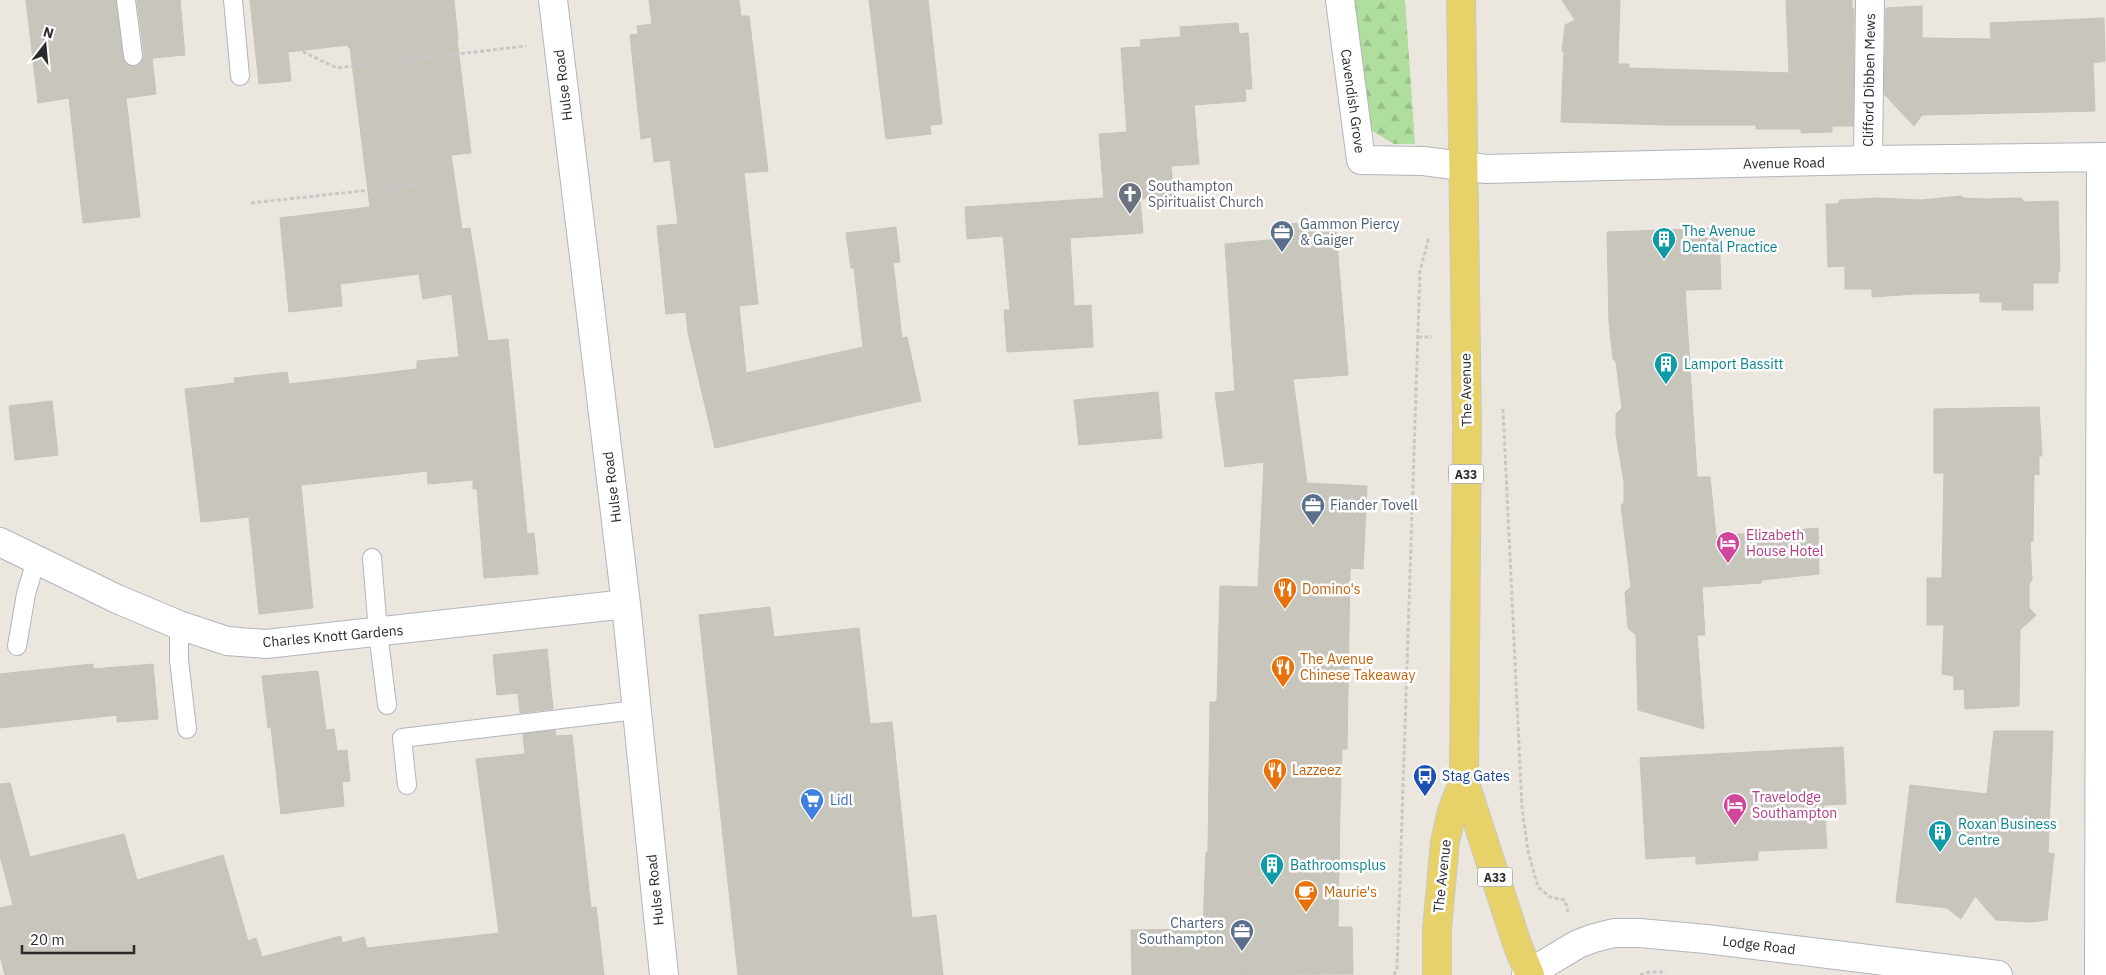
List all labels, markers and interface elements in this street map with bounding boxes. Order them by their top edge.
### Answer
street label: Clifford Dibben Mews [1859,13,1879,147]
north arrow [20,20,70,70]
text: N [41,22,56,43]
street label: Hulse Road [550,48,576,122]
street label: Cavendish Grove [1337,48,1369,155]
street label: Avenue Road [1743,153,1825,173]
place label: Southampton Spiritualist Church [1148,177,1264,211]
church icon: Southampton Spiritualist Church [1117,181,1143,215]
place label: Gammon Piercy & Gaiger [1300,215,1400,249]
office icon: Gammon Piercy & Gaiger [1269,219,1295,253]
place label: The Avenue Dental Practice [1682,222,1778,256]
building icon: The Avenue Dental Practice [1651,226,1677,260]
building icon: Lamport Bassitt [1653,351,1679,385]
street label: The Avenue [1456,353,1476,427]
place label: Lamport Bassitt [1684,355,1784,373]
street label: Hulse Road [599,450,625,524]
road number: A33 [1448,464,1484,484]
office icon: Fiander Tovell [1300,492,1326,526]
place label: Fiander Tovell [1330,496,1418,514]
place label: Elizabeth House Hotel [1746,526,1824,560]
hotel icon: Elizabeth House Hotel [1715,530,1741,564]
restaurant icon: Domino's [1272,576,1298,610]
place label: Domino's [1302,580,1361,598]
street label: Charles Knott Gardens [262,621,404,651]
place label: The Avenue Chinese Takeaway [1300,650,1415,684]
restaurant icon: The Avenue Chinese Takeaway [1270,654,1296,688]
restaurant icon: Lazzeez [1262,757,1288,791]
place label: Lazzeez [1292,761,1342,779]
bus stop icon: Stag Gates [1412,763,1438,797]
place label: Stag Gates [1442,767,1510,785]
supermarket icon: Lidl [799,787,825,821]
place label: Travelodge Southampton [1752,788,1837,822]
place label: Lidl [830,791,853,809]
hotel icon: Travelodge Southampton [1722,792,1748,826]
place label: Roxan Business Centre [1958,815,2057,849]
building icon: Roxan Business Centre [1927,819,1953,853]
street label: The Avenue [1429,838,1455,914]
building icon: Bathroomsplus [1259,852,1285,886]
street label: Hulse Road [642,853,668,927]
place label: Bathroomsplus [1290,856,1386,874]
road number: A33 [1478,868,1512,886]
cafe icon: Maurie's [1293,879,1319,913]
place label: Maurie's [1324,883,1377,901]
place label: Charters Southampton [1139,914,1224,948]
office icon: Charters Southampton [1229,918,1255,952]
scale bar [22,922,135,954]
text: 20 m [30,930,65,949]
street label: Lodge Road [1722,932,1796,958]

